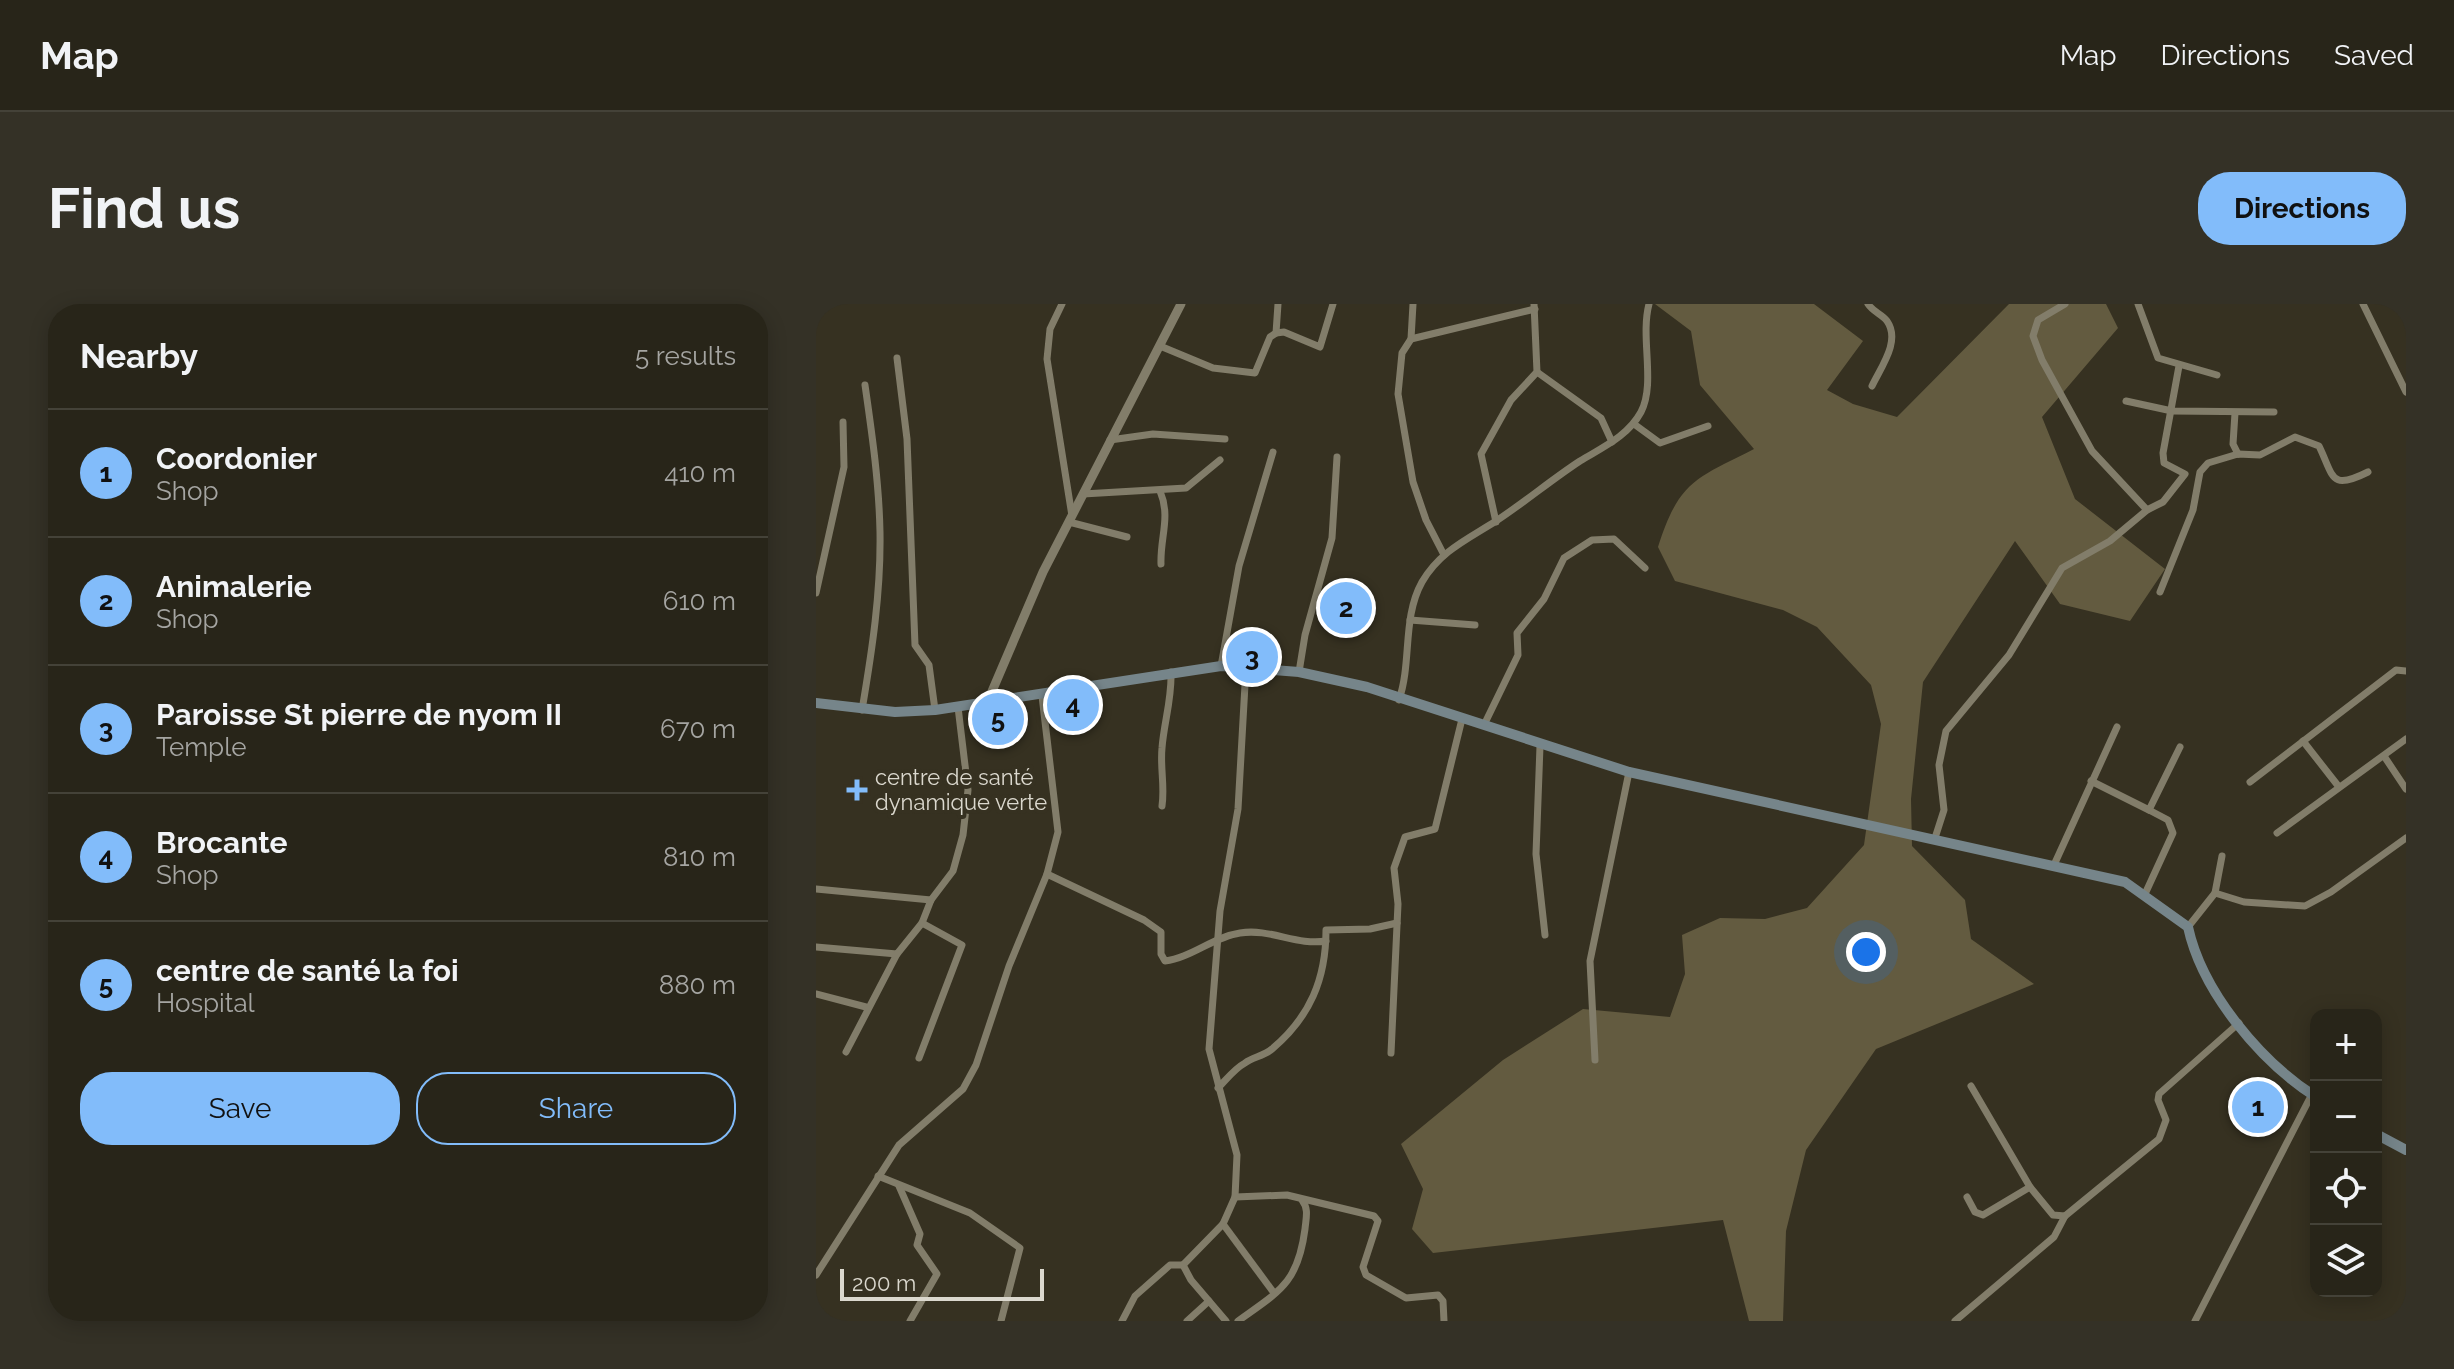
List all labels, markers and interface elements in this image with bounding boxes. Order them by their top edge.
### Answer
text: Map [40,33,119,78]
text: Map [2060,39,2117,72]
text: Directions [2161,39,2290,72]
text: Saved [2334,39,2414,72]
button: Directions [2198,172,2406,245]
text: Find us [48,175,240,241]
text: Nearby [80,336,198,376]
text: 5 results [635,341,736,371]
text: Coordonier [156,441,317,476]
text: 1 [100,458,112,488]
text: 410 m [664,458,736,488]
text: Shop [156,476,218,506]
text: Animalerie [156,569,312,604]
pin: 2 [1320,578,1372,638]
text: 2 [99,586,113,616]
text: 610 m [663,586,736,616]
text: Shop [156,604,218,634]
pin: 3 [1226,627,1278,687]
pin: 4 [1047,675,1099,735]
pin: 5 [972,689,1024,749]
text: Paroisse St pierre de nyom II [156,697,562,732]
text: 3 [99,714,113,744]
text: 670 m [660,714,736,744]
text: Temple [156,732,246,762]
place label: centre de santé dynamique verte [875,764,1047,815]
marker: centre de santé dynamique verte [846,779,868,801]
text: Brocante [156,825,287,860]
text: 4 [99,842,113,872]
text: 810 m [663,842,736,872]
text: Shop [156,860,218,890]
your location [1846,932,1886,972]
text: centre de santé la foi [156,953,459,988]
text: 5 [99,970,113,1000]
text: 880 m [659,970,736,1000]
text: Hospital [156,988,255,1018]
map controls [2310,1009,2382,1297]
button: + [2310,1009,2382,1081]
button: Save [80,1072,400,1145]
button: Share [416,1072,736,1145]
pin: 1 [2232,1077,2284,1137]
button: − [2310,1081,2382,1153]
button: locate [2310,1153,2382,1225]
button: layers [2310,1225,2382,1297]
scale bar [840,1265,1044,1301]
text: 200 m [852,1270,916,1296]

